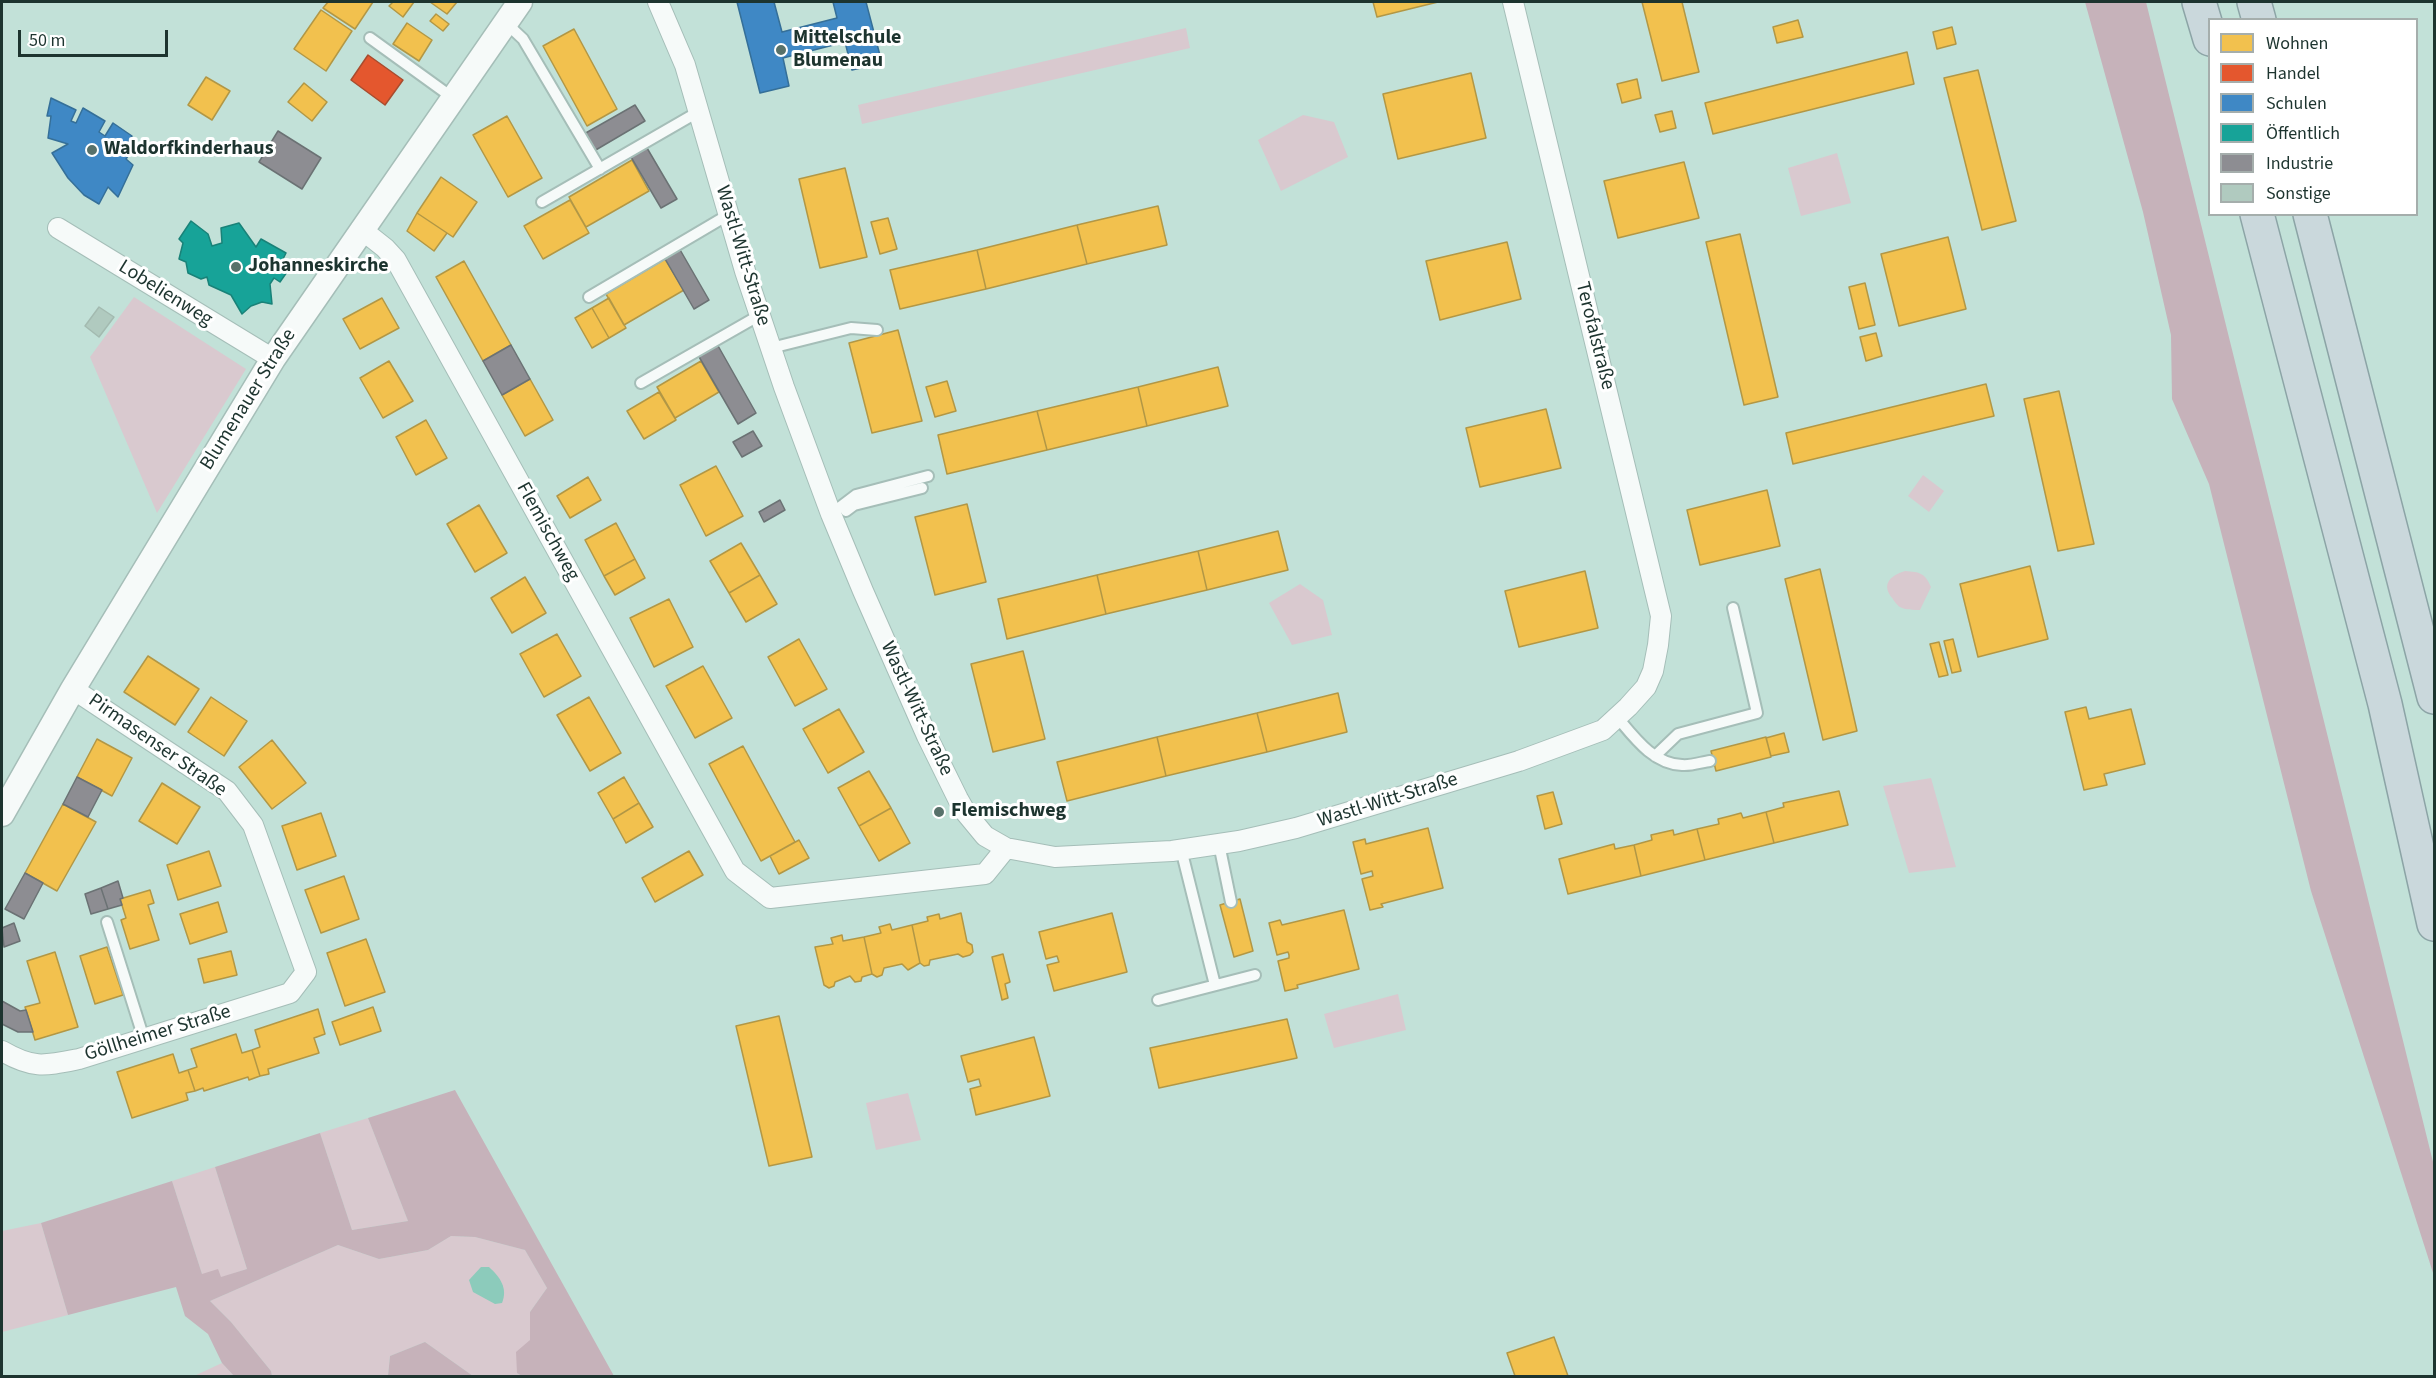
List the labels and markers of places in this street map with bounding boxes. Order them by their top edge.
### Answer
place label: Mittelschule Blumenau [793,27,901,74]
marker: Mittelschule Blumenau [774,43,788,57]
place label: Waldorfkinderhaus [104,138,274,162]
marker: Waldorfkinderhaus [85,143,99,157]
place label: Johanneskirche [248,255,389,279]
marker: Johanneskirche [229,260,243,274]
place label: Flemischweg [951,800,1066,824]
marker: Flemischweg [932,805,946,819]

